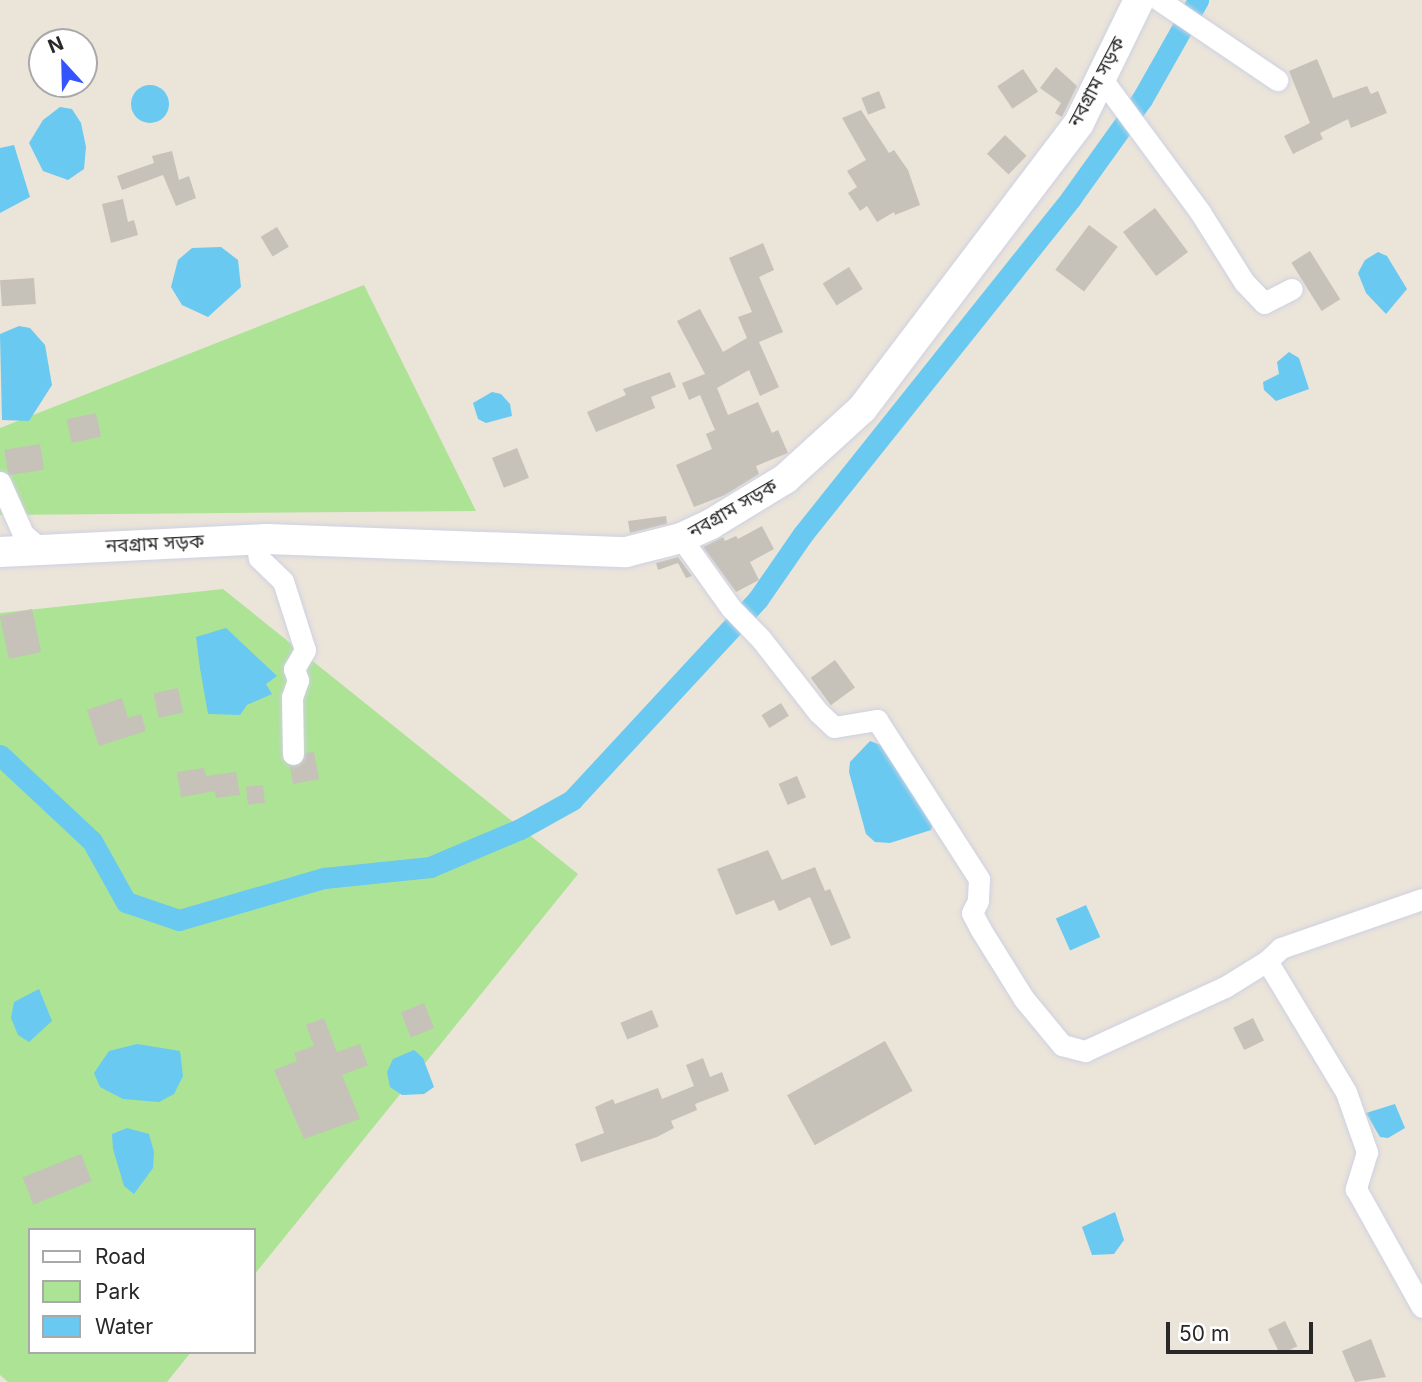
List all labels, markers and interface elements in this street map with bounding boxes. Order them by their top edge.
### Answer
north arrow [28,28,98,98]
text: N [45,32,67,58]
street label: নবগ্রাম সড়ক [1064,33,1130,131]
street label: নবগ্রাম সড়ক [685,474,781,544]
street label: নবগ্রাম সড়ক [105,530,205,558]
legend [28,1228,256,1354]
text: Road [95,1244,146,1269]
text: Park [95,1279,140,1304]
scale bar [1170,1308,1317,1352]
text: Water [95,1314,153,1339]
text: 50 m [1179,1321,1229,1346]

